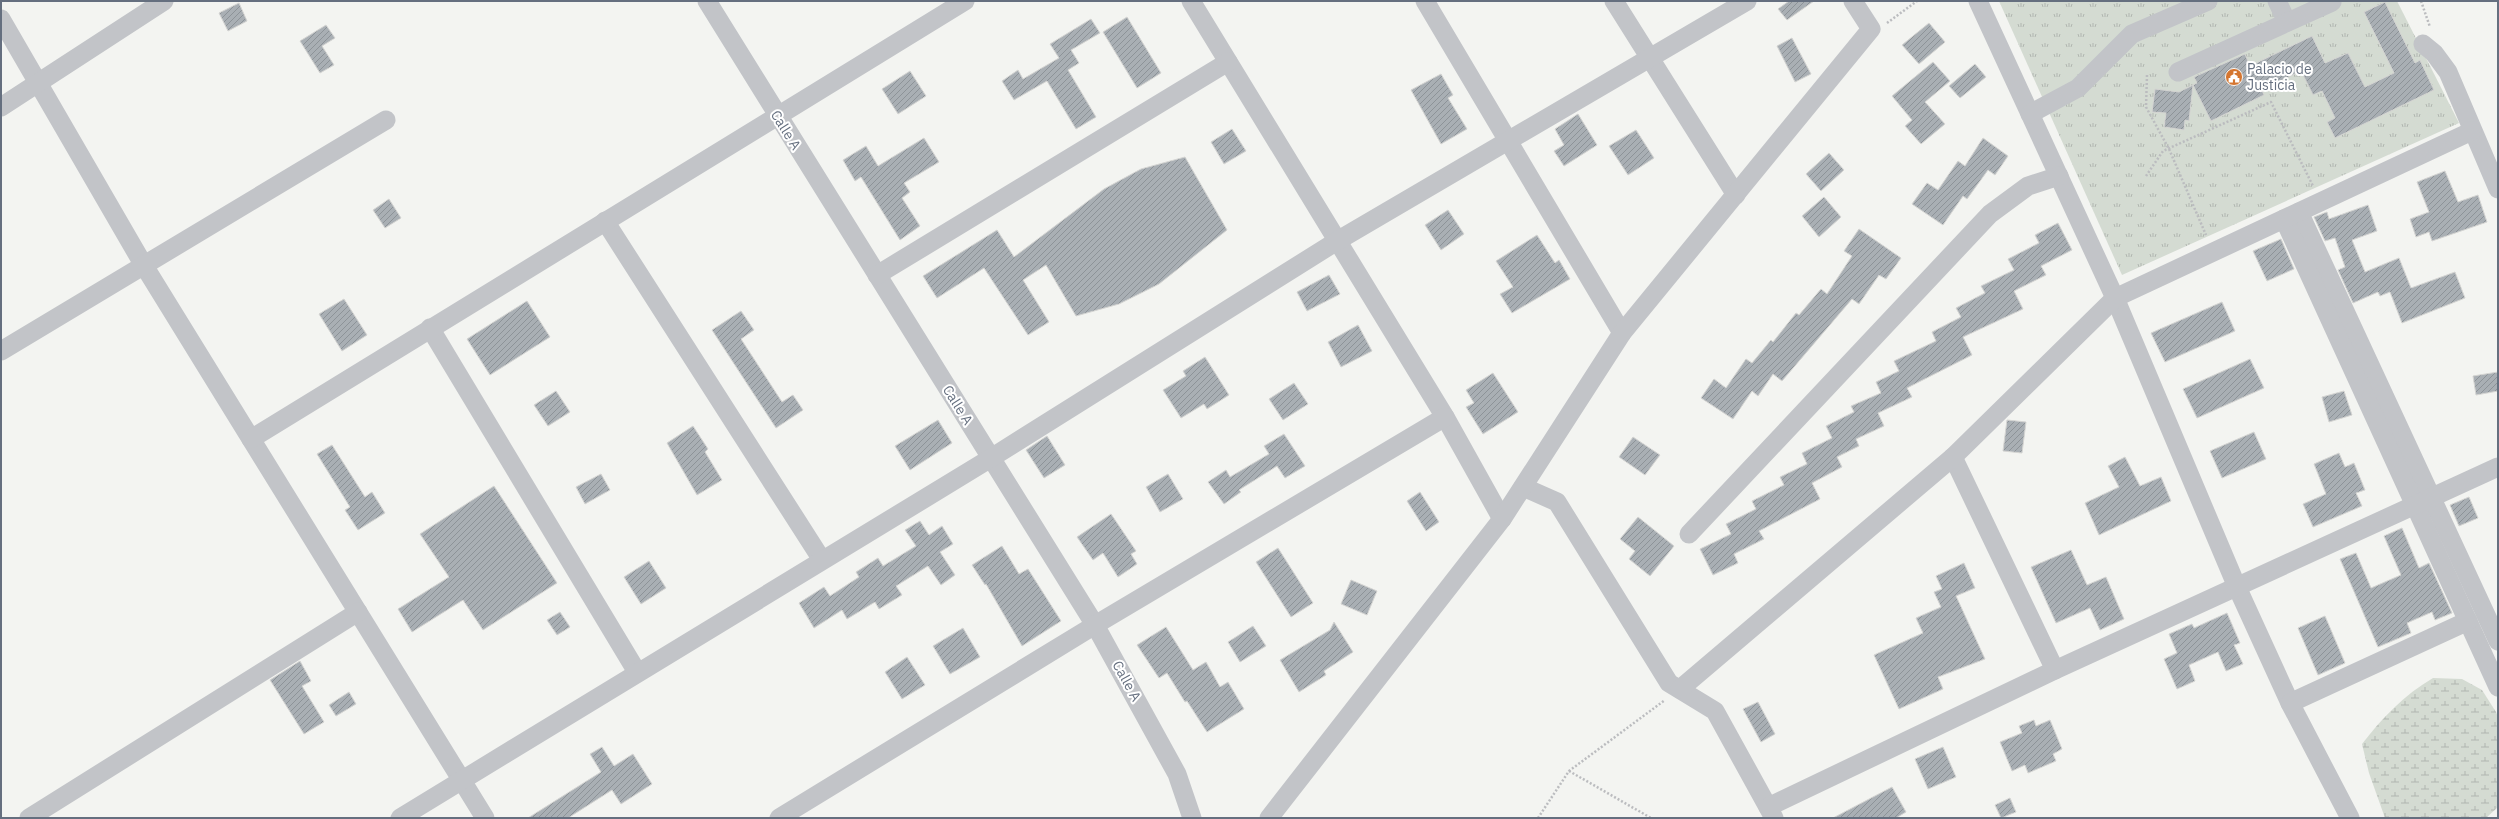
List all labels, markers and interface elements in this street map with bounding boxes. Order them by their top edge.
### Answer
place label: Palacio de Justicia [2247,60,2312,94]
public building icon: Palacio de Justicia [2224,67,2244,87]
street label: Calle A [767,107,805,153]
street label: Calle A [939,382,977,428]
street label: Calle A [1109,658,1145,704]

